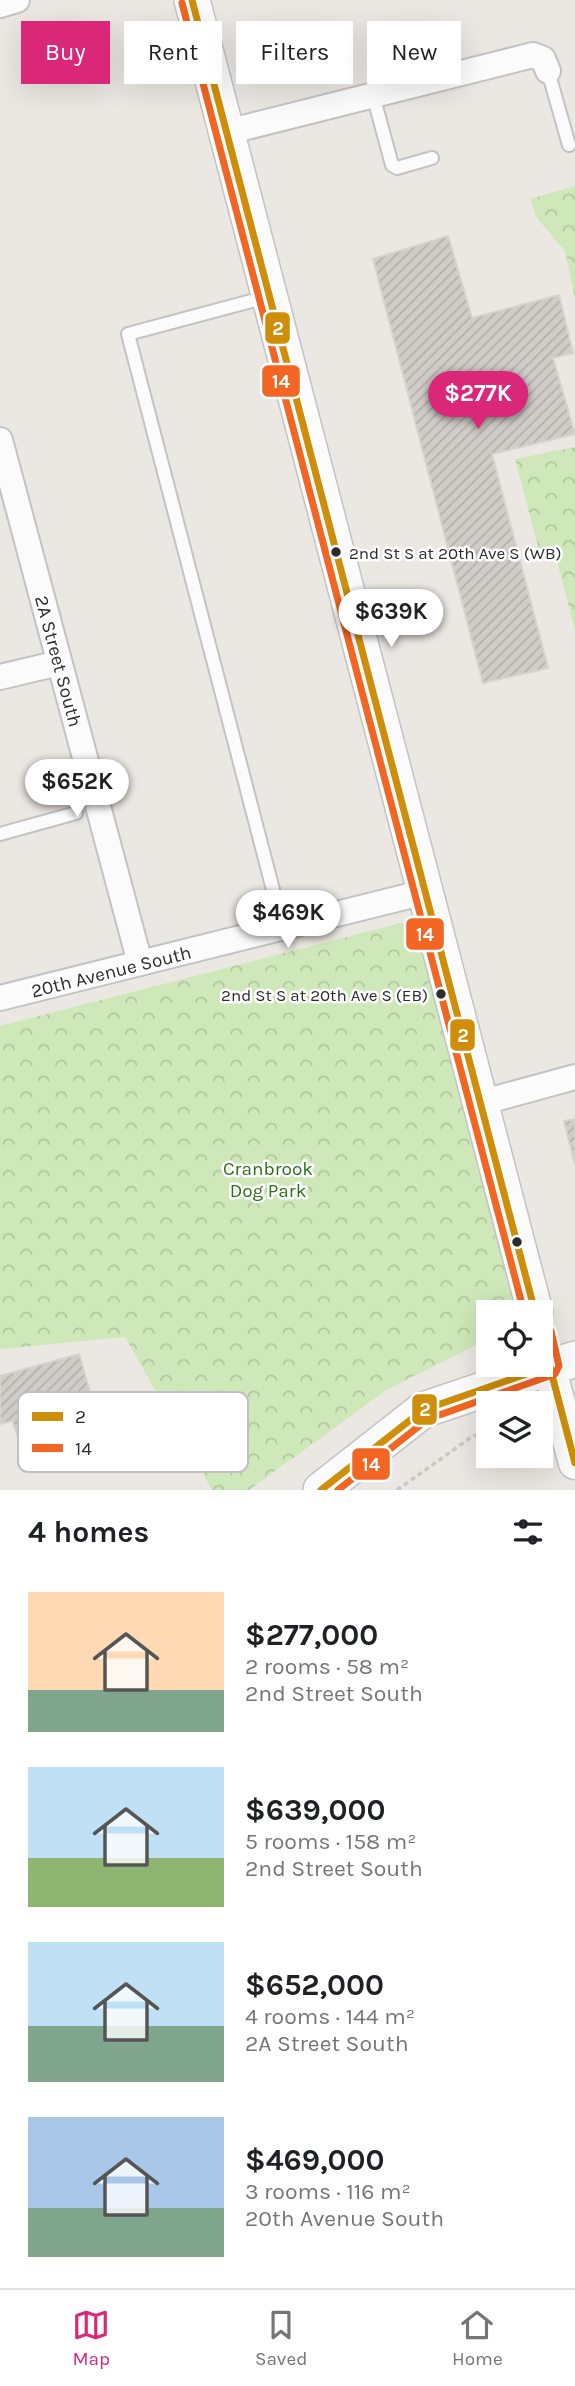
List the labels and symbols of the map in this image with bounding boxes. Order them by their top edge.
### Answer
line badge: 2 [264,311,291,345]
text: 2 [272,318,284,340]
line badge: 14 [261,364,301,398]
text: 14 [272,371,291,393]
pin: $277K [429,372,527,431]
place label: 2nd St S at 20th Ave S (WB) [349,543,562,563]
marker: 2nd St S at 20th Ave S (WB) [329,545,343,559]
pin: $639K [342,590,440,649]
street label: 2A Street South [30,593,86,729]
pin: $652K [28,760,126,819]
pin: $469K [239,890,337,950]
line badge: 14 [405,917,445,951]
text: 14 [416,924,435,946]
street label: 20th Avenue South [29,941,194,1003]
place label: 2nd St S at 20th Ave S (EB) [221,985,428,1005]
marker: 2nd St S at 20th Ave S (EB) [434,987,448,1001]
line badge: 2 [449,1018,476,1052]
text: 2 [457,1025,469,1047]
park label: Cranbrook Dog Park [223,1158,313,1202]
unlabelled marker [510,1235,524,1249]
legend [18,1392,248,1472]
line badge: 2 [411,1393,438,1426]
text: 2 [419,1399,431,1421]
text: 2 [75,1406,86,1428]
text: 14 [75,1438,92,1460]
line badge: 14 [351,1447,391,1481]
text: 14 [362,1454,381,1476]

